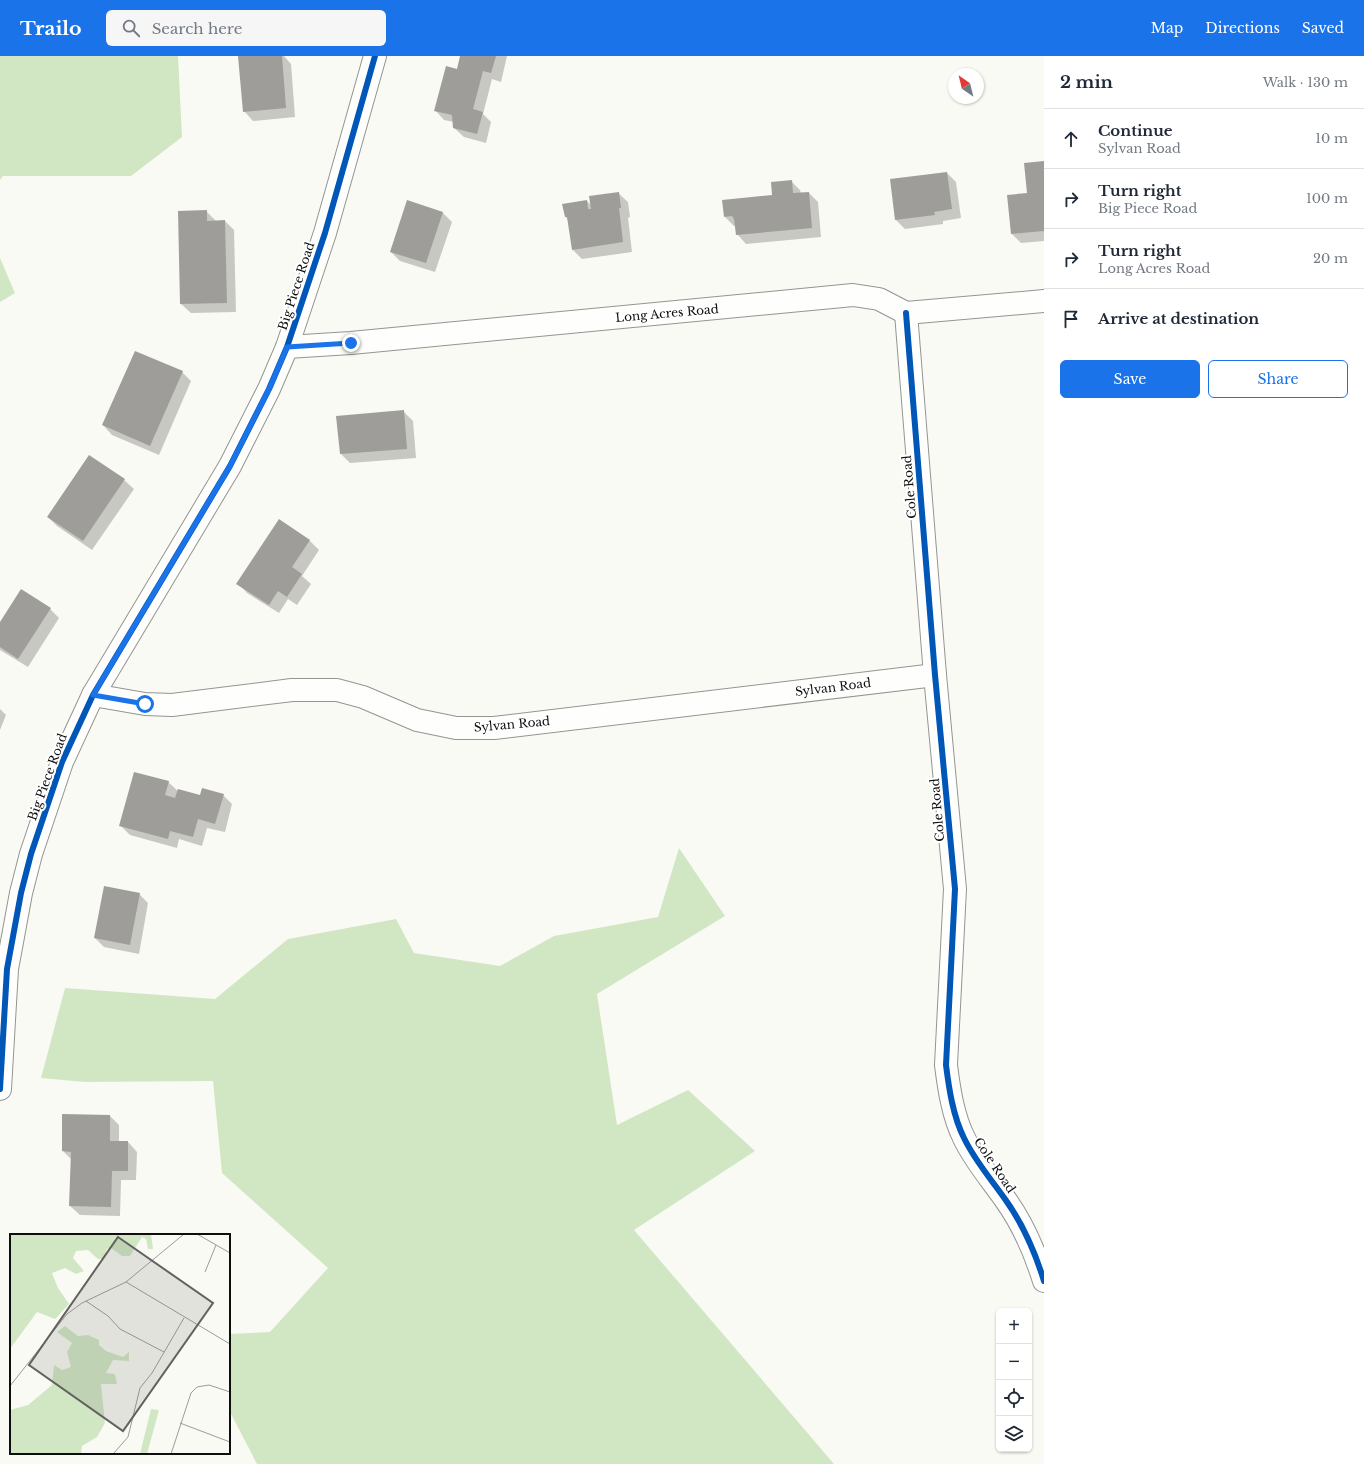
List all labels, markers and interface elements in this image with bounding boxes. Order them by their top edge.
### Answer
search box [106,10,386,46]
text: Trailo [20,17,82,40]
icon: search [120,17,142,39]
text: Search here [152,19,242,38]
text: Map [1151,19,1183,37]
text: Directions [1205,19,1280,37]
text: Saved [1302,19,1344,37]
north arrow [948,68,984,104]
text: 2 min [1060,72,1113,93]
text: Walk · 130 m [1263,74,1348,91]
text: Continue [1098,121,1173,140]
icon: ahead [1060,128,1082,150]
text: 10 m [1315,130,1348,147]
text: Sylvan Road [1098,140,1181,157]
text: Turn right [1098,181,1181,200]
icon: right [1060,188,1082,210]
text: 100 m [1306,190,1348,207]
text: Big Piece Road [1098,200,1197,217]
street label: Big Piece Road [275,240,317,332]
text: Turn right [1098,241,1181,260]
icon: right [1060,248,1082,270]
text: 20 m [1313,250,1348,267]
text: Long Acres Road [1098,260,1210,277]
street label: Long Acres Road [615,301,719,325]
icon: arrive [1060,308,1082,330]
text: Arrive at destination [1098,309,1259,328]
route end [342,334,360,352]
button: Save [1060,360,1200,398]
button: Share [1208,360,1348,398]
street label: Cole Road [899,455,919,519]
street label: Sylvan Road [794,675,872,699]
route start [136,695,154,713]
street label: Sylvan Road [473,713,551,735]
street label: Big Piece Road [24,731,70,823]
street label: Cole Road [927,778,947,842]
street label: Cole Road [971,1134,1019,1196]
inset map [10,1234,230,1454]
map controls [996,1308,1032,1452]
button: + [996,1308,1032,1344]
button: − [996,1344,1032,1380]
button: locate [996,1380,1032,1416]
button: layers [996,1416,1032,1452]

